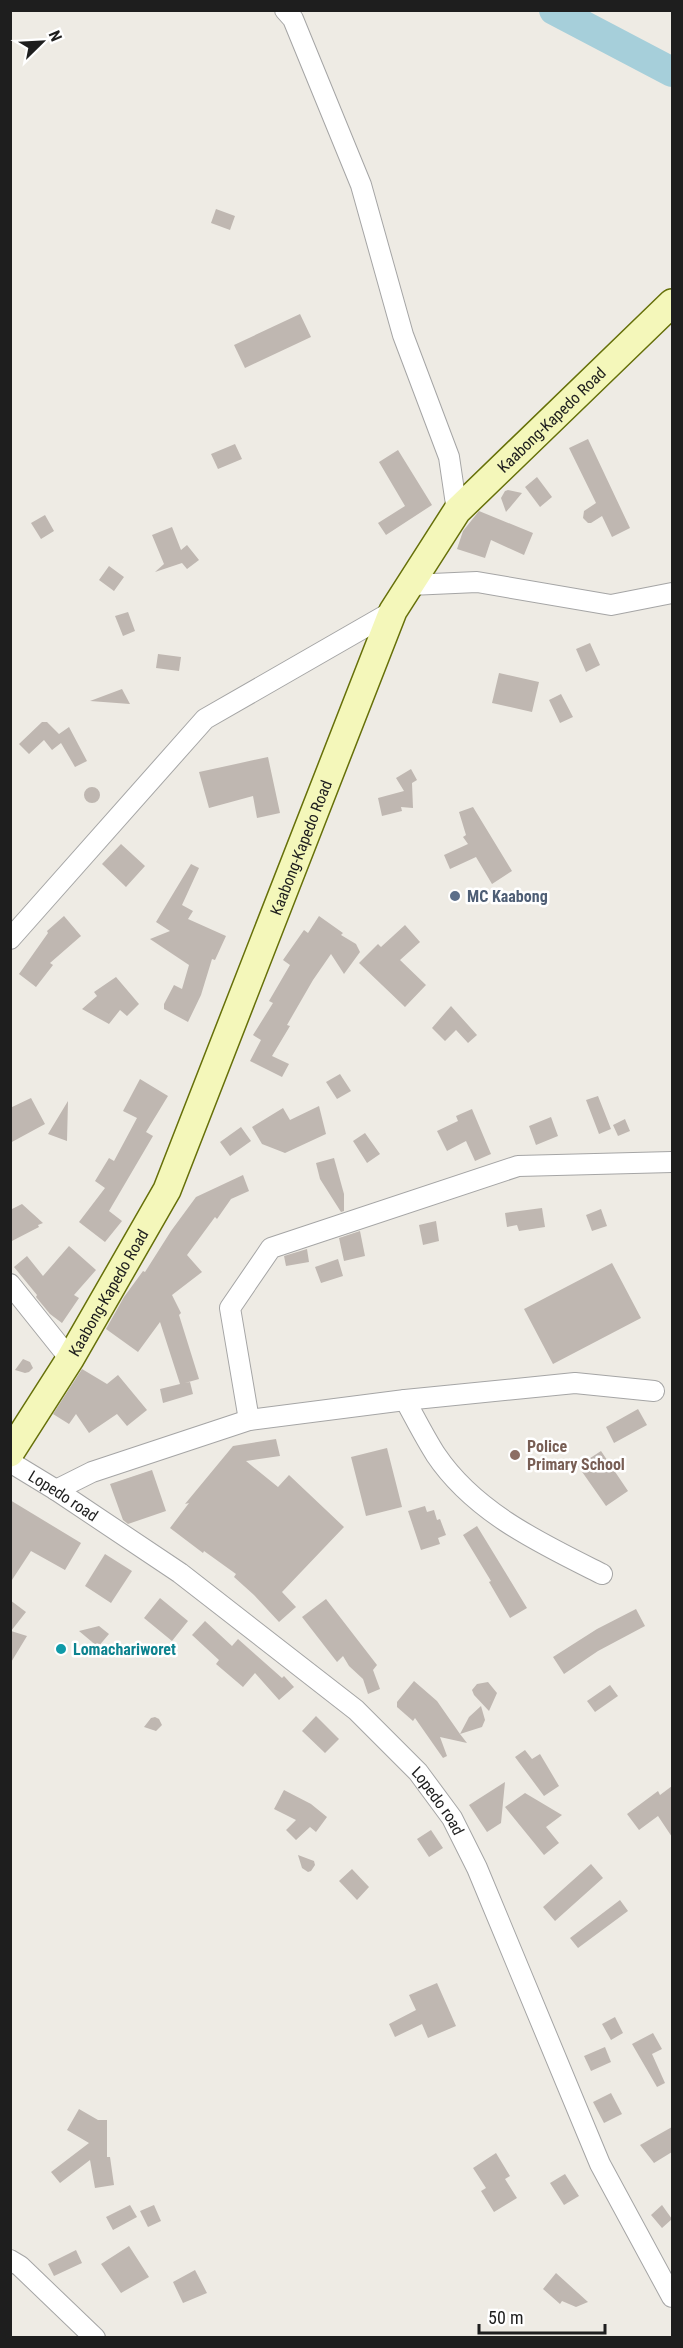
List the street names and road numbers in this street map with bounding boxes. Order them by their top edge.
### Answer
street label: Kaabong-Kapedo Road [493,363,609,476]
street label: Kaabong-Kapedo Road [266,777,336,918]
street label: Kaabong-Kapedo Road [64,1226,152,1359]
street label: Lopedo road [25,1466,102,1525]
street label: Lopedo road [408,1762,468,1838]

